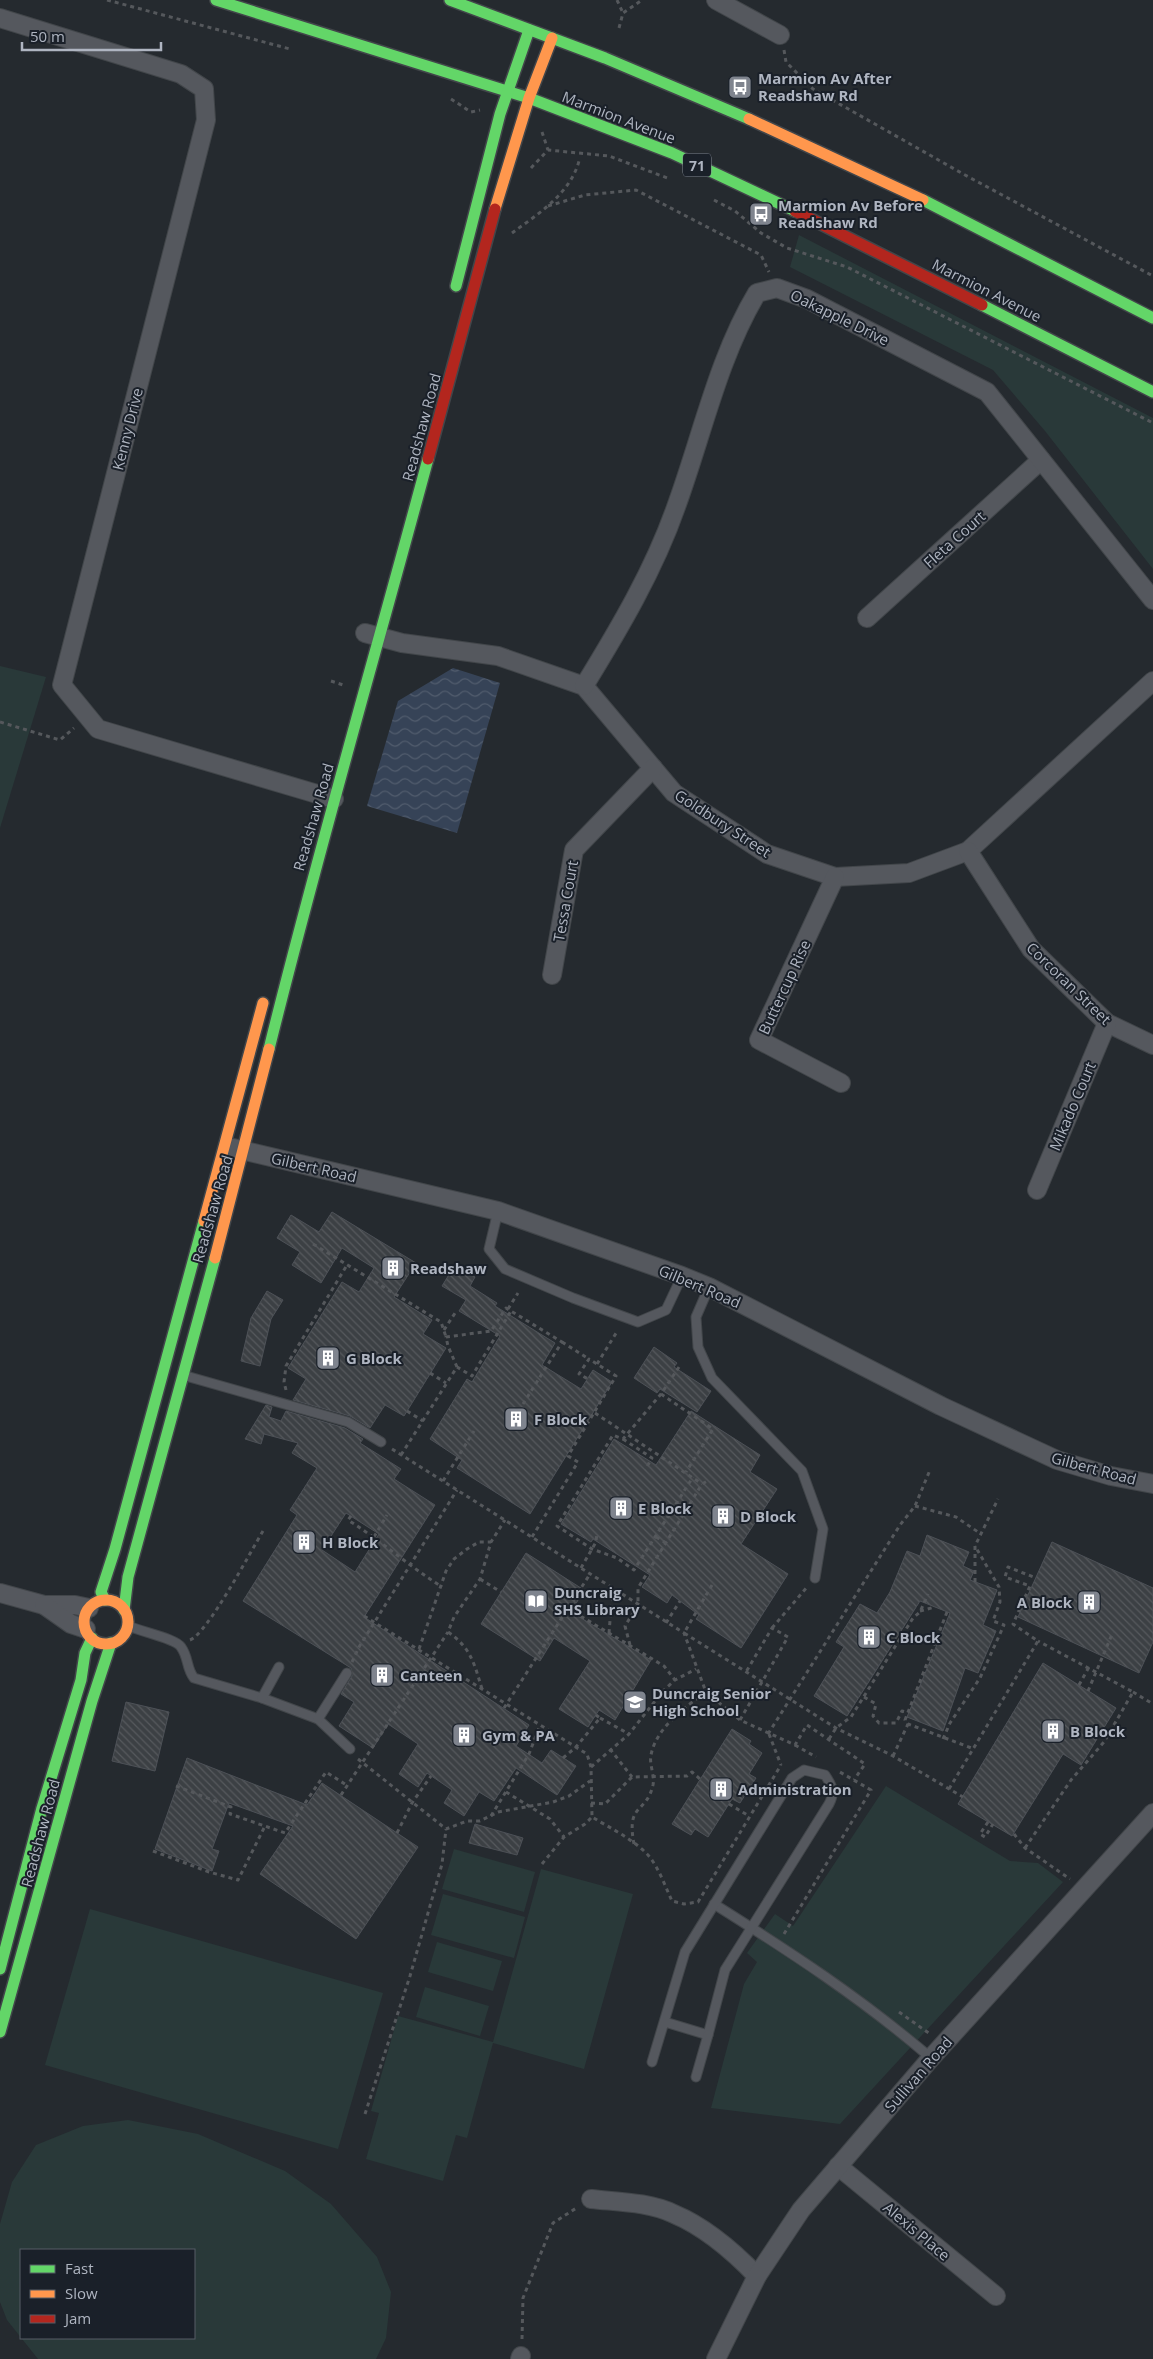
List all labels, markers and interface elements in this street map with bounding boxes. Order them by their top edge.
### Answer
scale bar [22,20,161,52]
text: 50 m [30,26,65,46]
place label: Marmion Av After Readshaw Rd [758,68,892,105]
bus stop icon: Marmion Av After Readshaw Rd [727,74,753,100]
street label: Marmion Avenue [559,86,679,148]
road number: 71 [683,154,711,176]
place label: Marmion Av Before Readshaw Rd [778,195,923,232]
bus stop icon: Marmion Av Before Readshaw Rd [748,201,774,227]
street label: Marmion Avenue [929,254,1045,326]
street label: Oakapple Drive [787,284,893,350]
street label: Readshaw Road [397,371,445,483]
street label: Kenny Drive [107,386,147,472]
street label: Fleta Court [919,506,989,572]
street label: Readshaw Road [288,761,338,873]
street label: Goldbury Street [671,784,775,862]
street label: Tessa Court [548,859,582,943]
street label: Buttercup Rise [753,936,815,1038]
street label: Corcoran Street [1022,938,1116,1028]
street label: Mikado Court [1044,1058,1100,1154]
street label: Gilbert Road [269,1147,359,1187]
street label: Readshaw Road [187,1153,237,1265]
building icon: Readshaw [380,1255,406,1281]
place label: Readshaw [410,1258,487,1278]
street label: Gilbert Road [656,1260,744,1312]
building icon: G Block [315,1345,341,1371]
place label: G Block [346,1348,402,1368]
building icon: F Block [503,1406,529,1432]
place label: F Block [534,1409,588,1429]
street label: Gilbert Road [1049,1447,1139,1489]
building icon: E Block [608,1495,634,1521]
place label: E Block [638,1498,692,1518]
building icon: D Block [710,1503,736,1529]
place label: D Block [740,1506,797,1526]
building icon: H Block [291,1529,317,1555]
place label: H Block [322,1532,379,1552]
place label: Duncraig SHS Library [554,1582,640,1619]
library icon: Duncraig SHS Library [523,1588,549,1614]
building icon: A Block [1076,1589,1102,1615]
place label: A Block [1017,1592,1073,1612]
building icon: C Block [856,1624,882,1650]
place label: C Block [886,1627,941,1647]
building icon: Canteen [369,1662,395,1688]
place label: Canteen [400,1665,463,1685]
place label: Duncraig Senior High School [652,1683,771,1720]
school or university icon: Duncraig Senior High School [622,1689,648,1715]
building icon: B Block [1040,1718,1066,1744]
place label: B Block [1070,1721,1126,1741]
building icon: Gym & PA [451,1722,477,1748]
place label: Gym & PA [482,1725,556,1745]
building icon: Administration [708,1776,734,1802]
street label: Readshaw Road [16,1777,64,1889]
place label: Administration [738,1779,852,1799]
street label: Sullivan Road [880,2032,956,2116]
street label: Alexis Place [879,2197,955,2265]
legend [20,2249,195,2339]
text: Fast [65,2258,94,2278]
text: Slow [65,2283,98,2303]
text: Jam [63,2308,91,2328]

